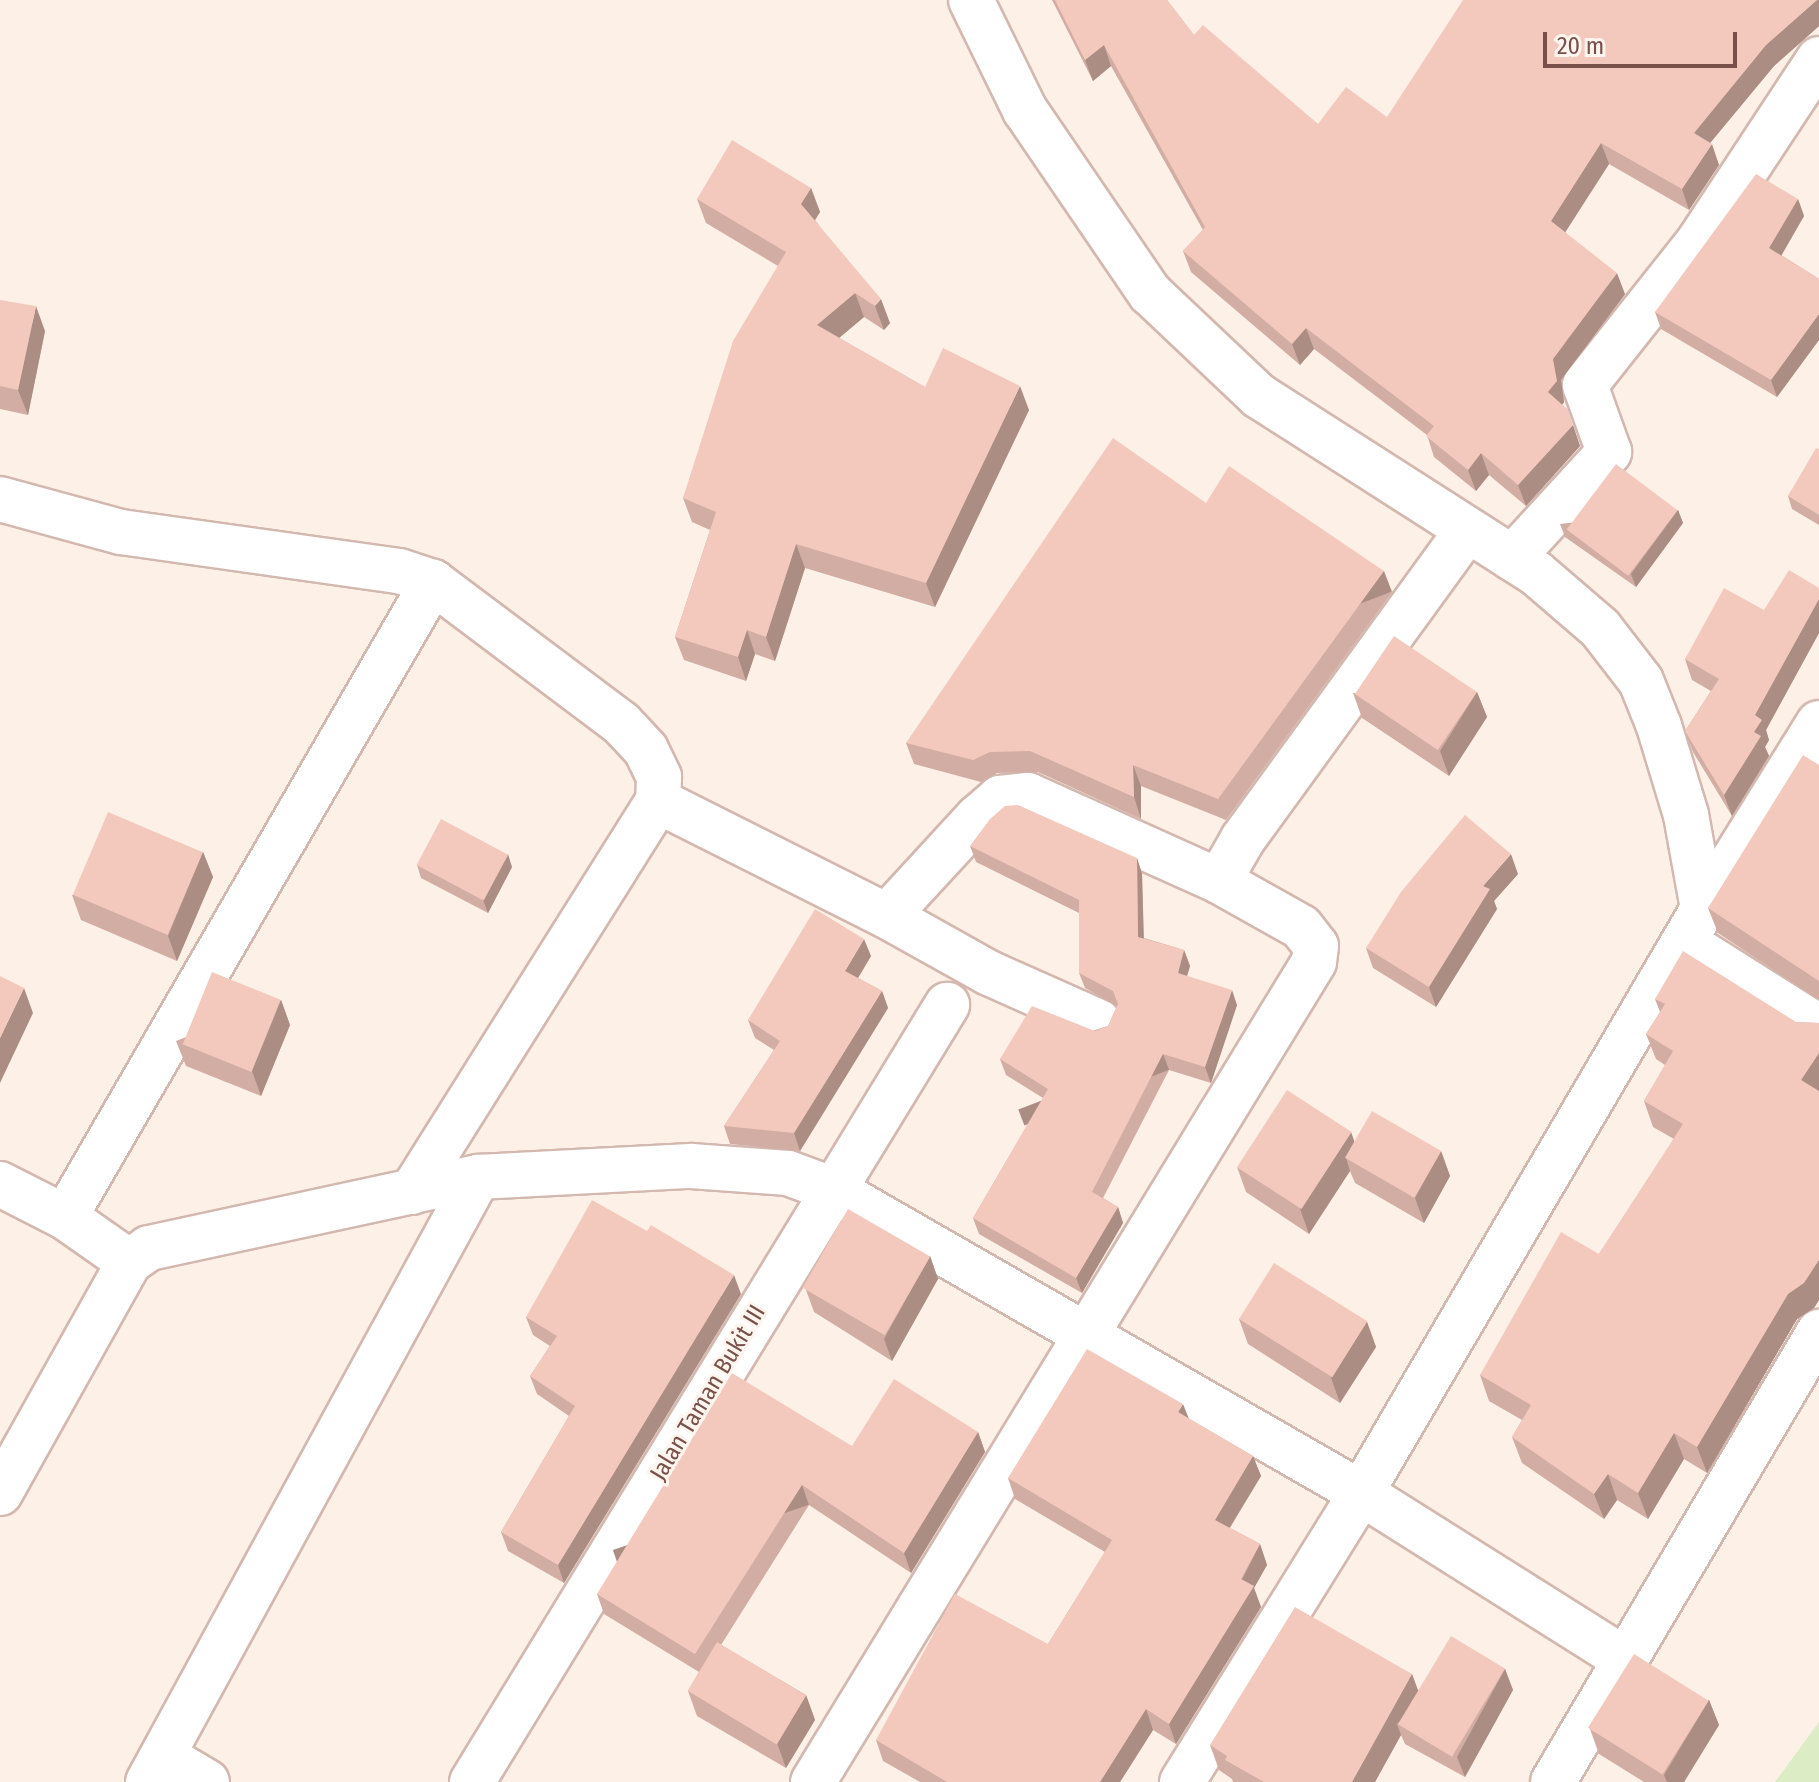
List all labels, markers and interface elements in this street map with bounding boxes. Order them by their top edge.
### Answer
scale bar [1547,16,1741,66]
text: 20 m [1557,32,1604,60]
street label: Jalan Taman Bukit III [644,1300,772,1486]

